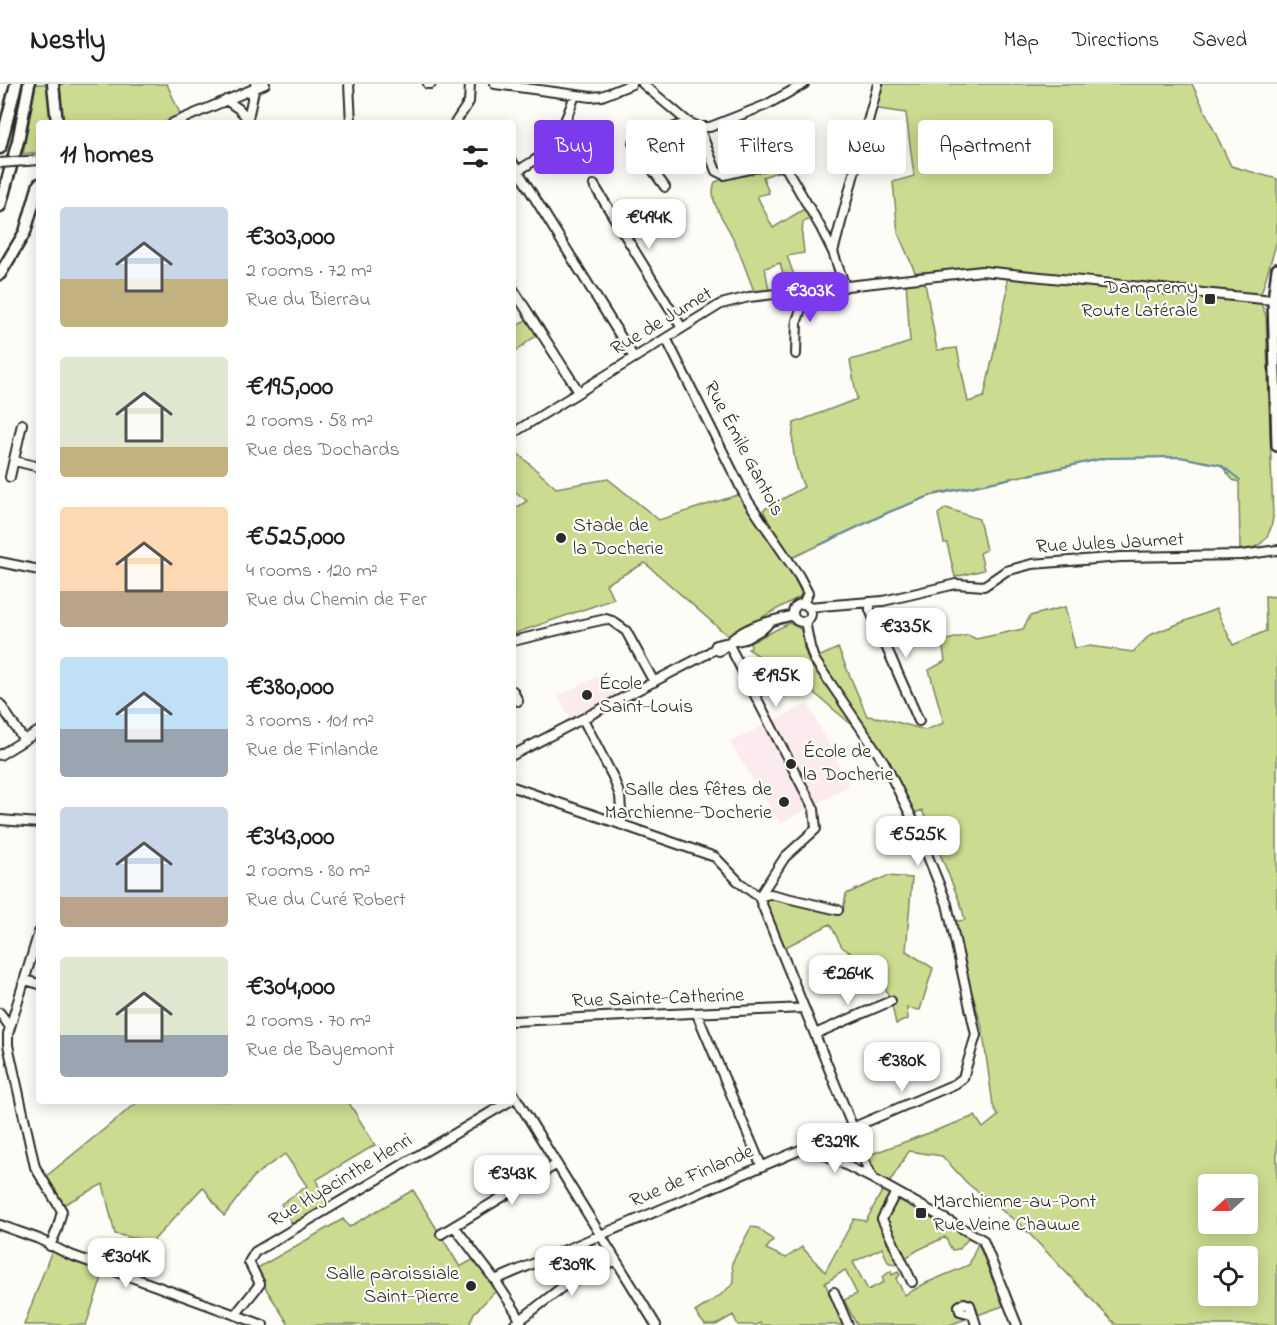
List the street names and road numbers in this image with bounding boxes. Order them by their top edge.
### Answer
street label: Rue de Jumet [606,280,719,364]
street label: Rue Émile Gantois [695,376,791,522]
street label: Rue Jules Jaumet [1035,526,1185,562]
street label: Rue Sainte-Catherine [571,982,745,1016]
street label: Rue Hyacinthe Henri [264,1127,418,1235]
street label: Rue de Finlande [625,1138,759,1216]

